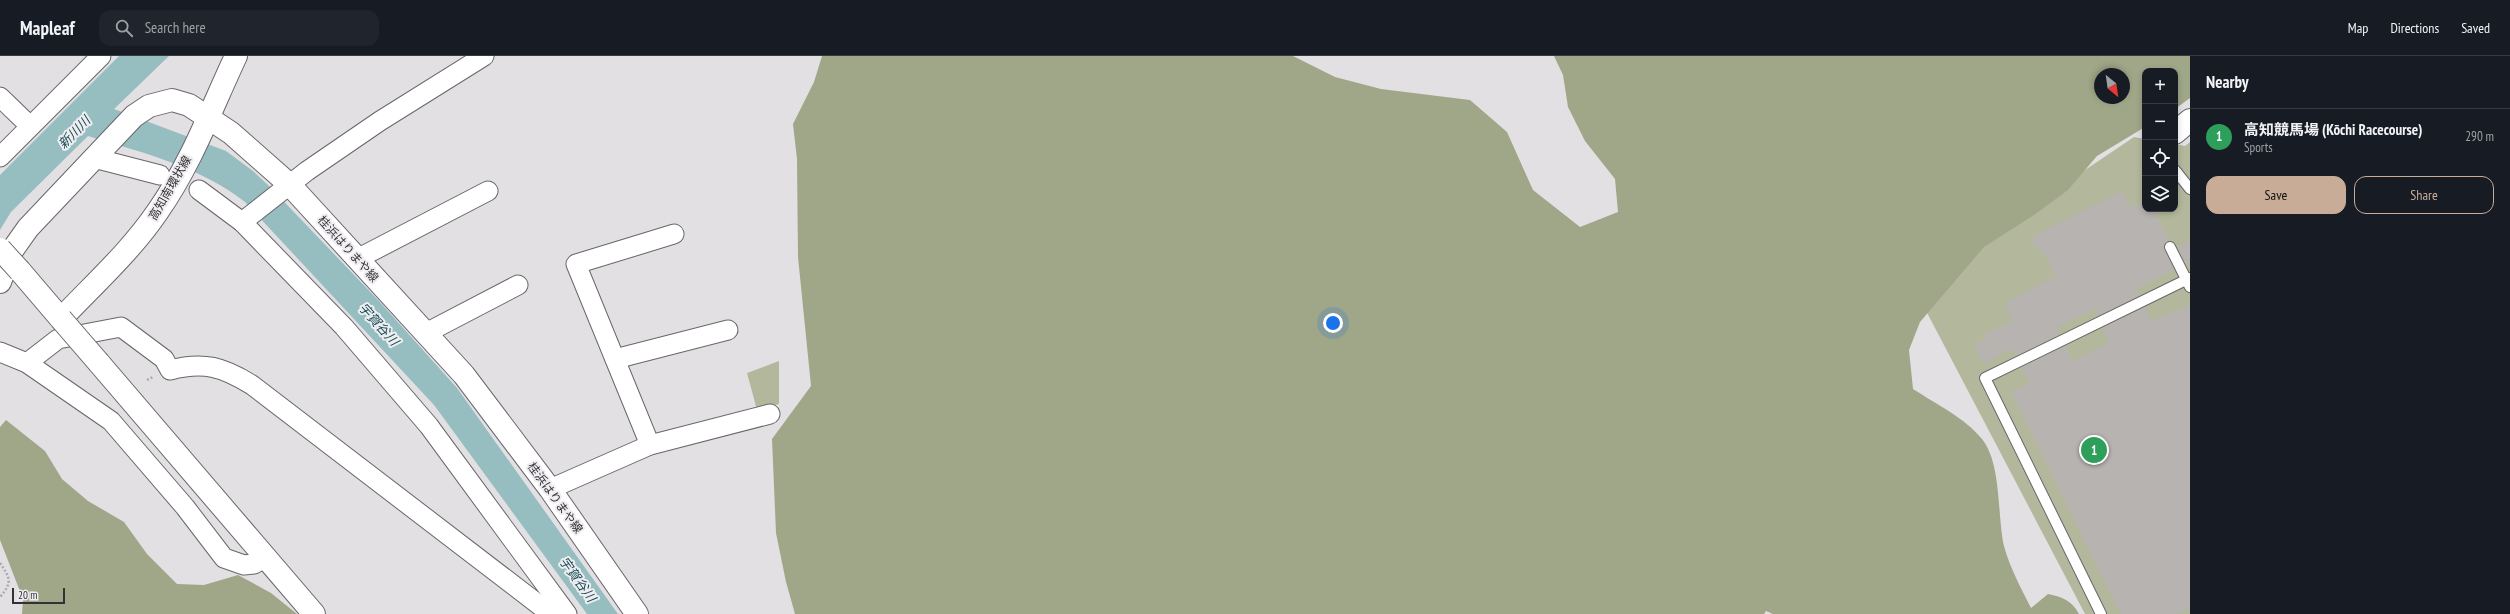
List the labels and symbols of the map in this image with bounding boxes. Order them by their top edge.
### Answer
north arrow [2094,68,2130,104]
water label: 新川川 [55,111,95,152]
street label: 高知南環状線 [145,153,194,223]
street label: 桂浜はりまや線 [315,212,382,285]
water label: 宇賀谷川 [355,299,404,351]
your location [1323,313,1343,333]
pin: 1 [2081,435,2107,465]
street label: 桂浜はりまや線 [525,459,586,536]
water label: 宇賀谷川 [555,553,601,607]
scale bar [12,586,65,605]

